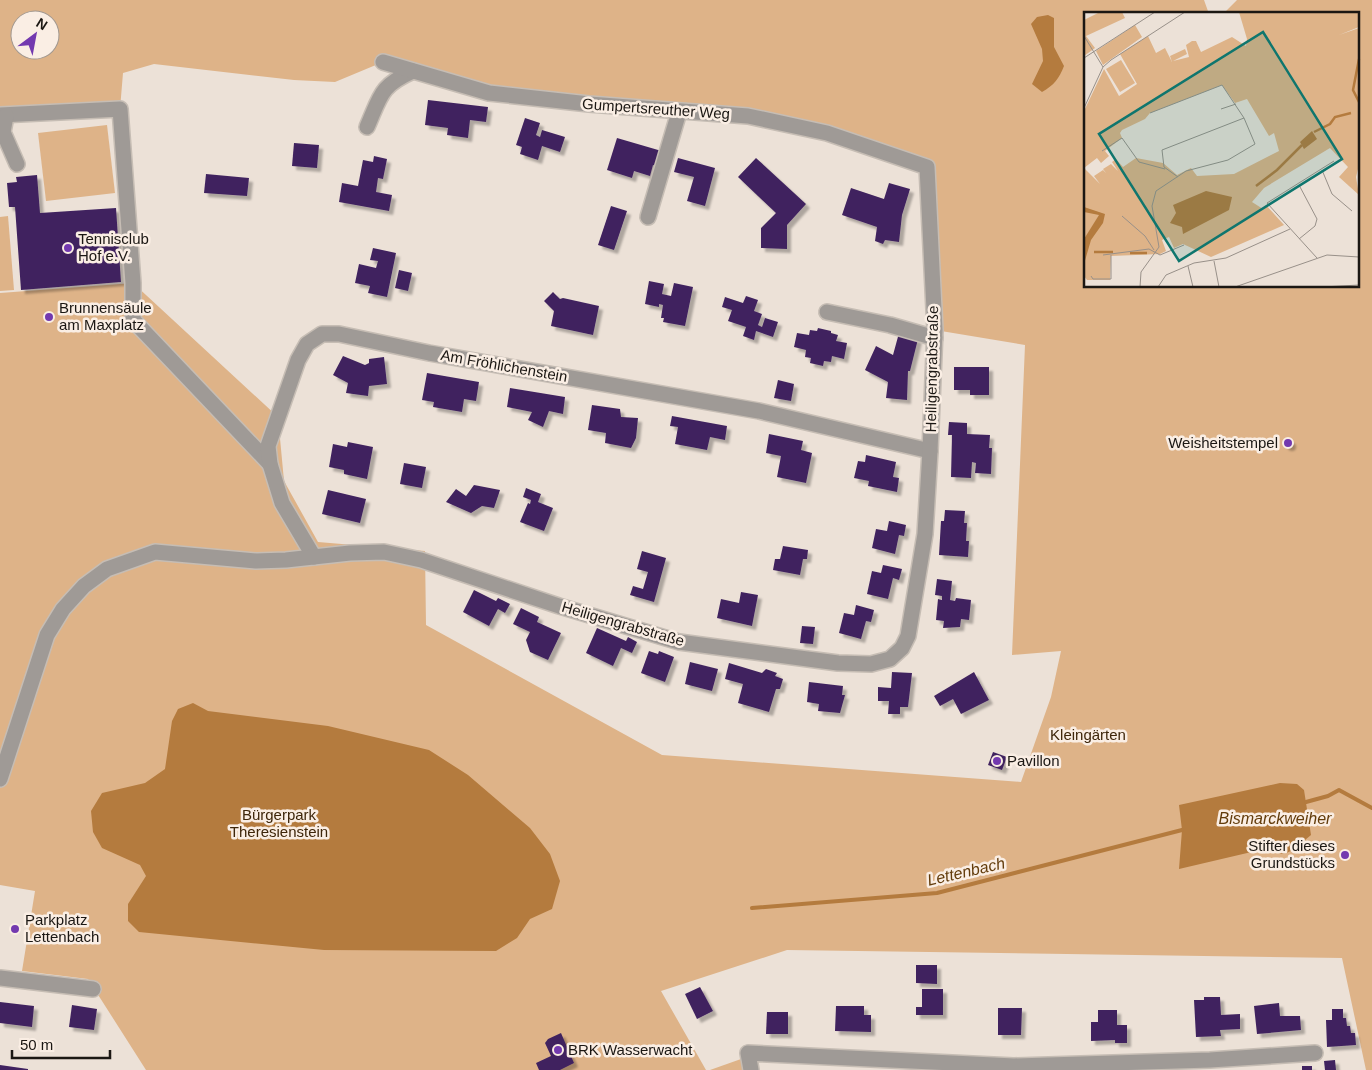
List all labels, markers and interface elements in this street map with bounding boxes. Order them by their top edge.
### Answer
north arrow [10,10,60,60]
inset map [1084,12,1360,288]
text: N [33,15,50,33]
street label: Gumpertsreuther Weg [582,95,731,122]
place label: Tennisclub Hof e.V. [78,230,149,264]
marker: Tennisclub Hof e.V. [62,242,74,254]
place label: Brunnensäule am Maxplatz [59,299,152,333]
street label: Heiligengrabstraße [922,305,941,432]
marker: Brunnensäule am Maxplatz [43,311,55,323]
street label: Am Fröhlichenstein [439,346,569,385]
place label: Weisheitstempel [1168,434,1278,451]
marker: Weisheitstempel [1282,437,1294,449]
street label: Heiligengrabstraße [560,598,686,649]
park label: Kleingärten [1050,726,1126,743]
place label: Pavillon [1007,752,1060,769]
marker: Pavillon [991,755,1003,767]
park label: Bürgerpark Theresienstein [230,806,328,840]
water label: Bismarckweiher [1219,810,1332,827]
place label: Stifter dieses Grundstücks [1248,837,1335,871]
marker: Stifter dieses Grundstücks [1339,849,1351,861]
water label: Lettenbach [926,854,1007,889]
place label: Parkplatz Lettenbach [25,911,99,945]
marker: Parkplatz Lettenbach [9,923,21,935]
scale bar [12,1028,110,1060]
text: 50 m [20,1036,53,1053]
place label: BRK Wasserwacht [568,1041,693,1058]
marker: BRK Wasserwacht [552,1044,564,1056]

